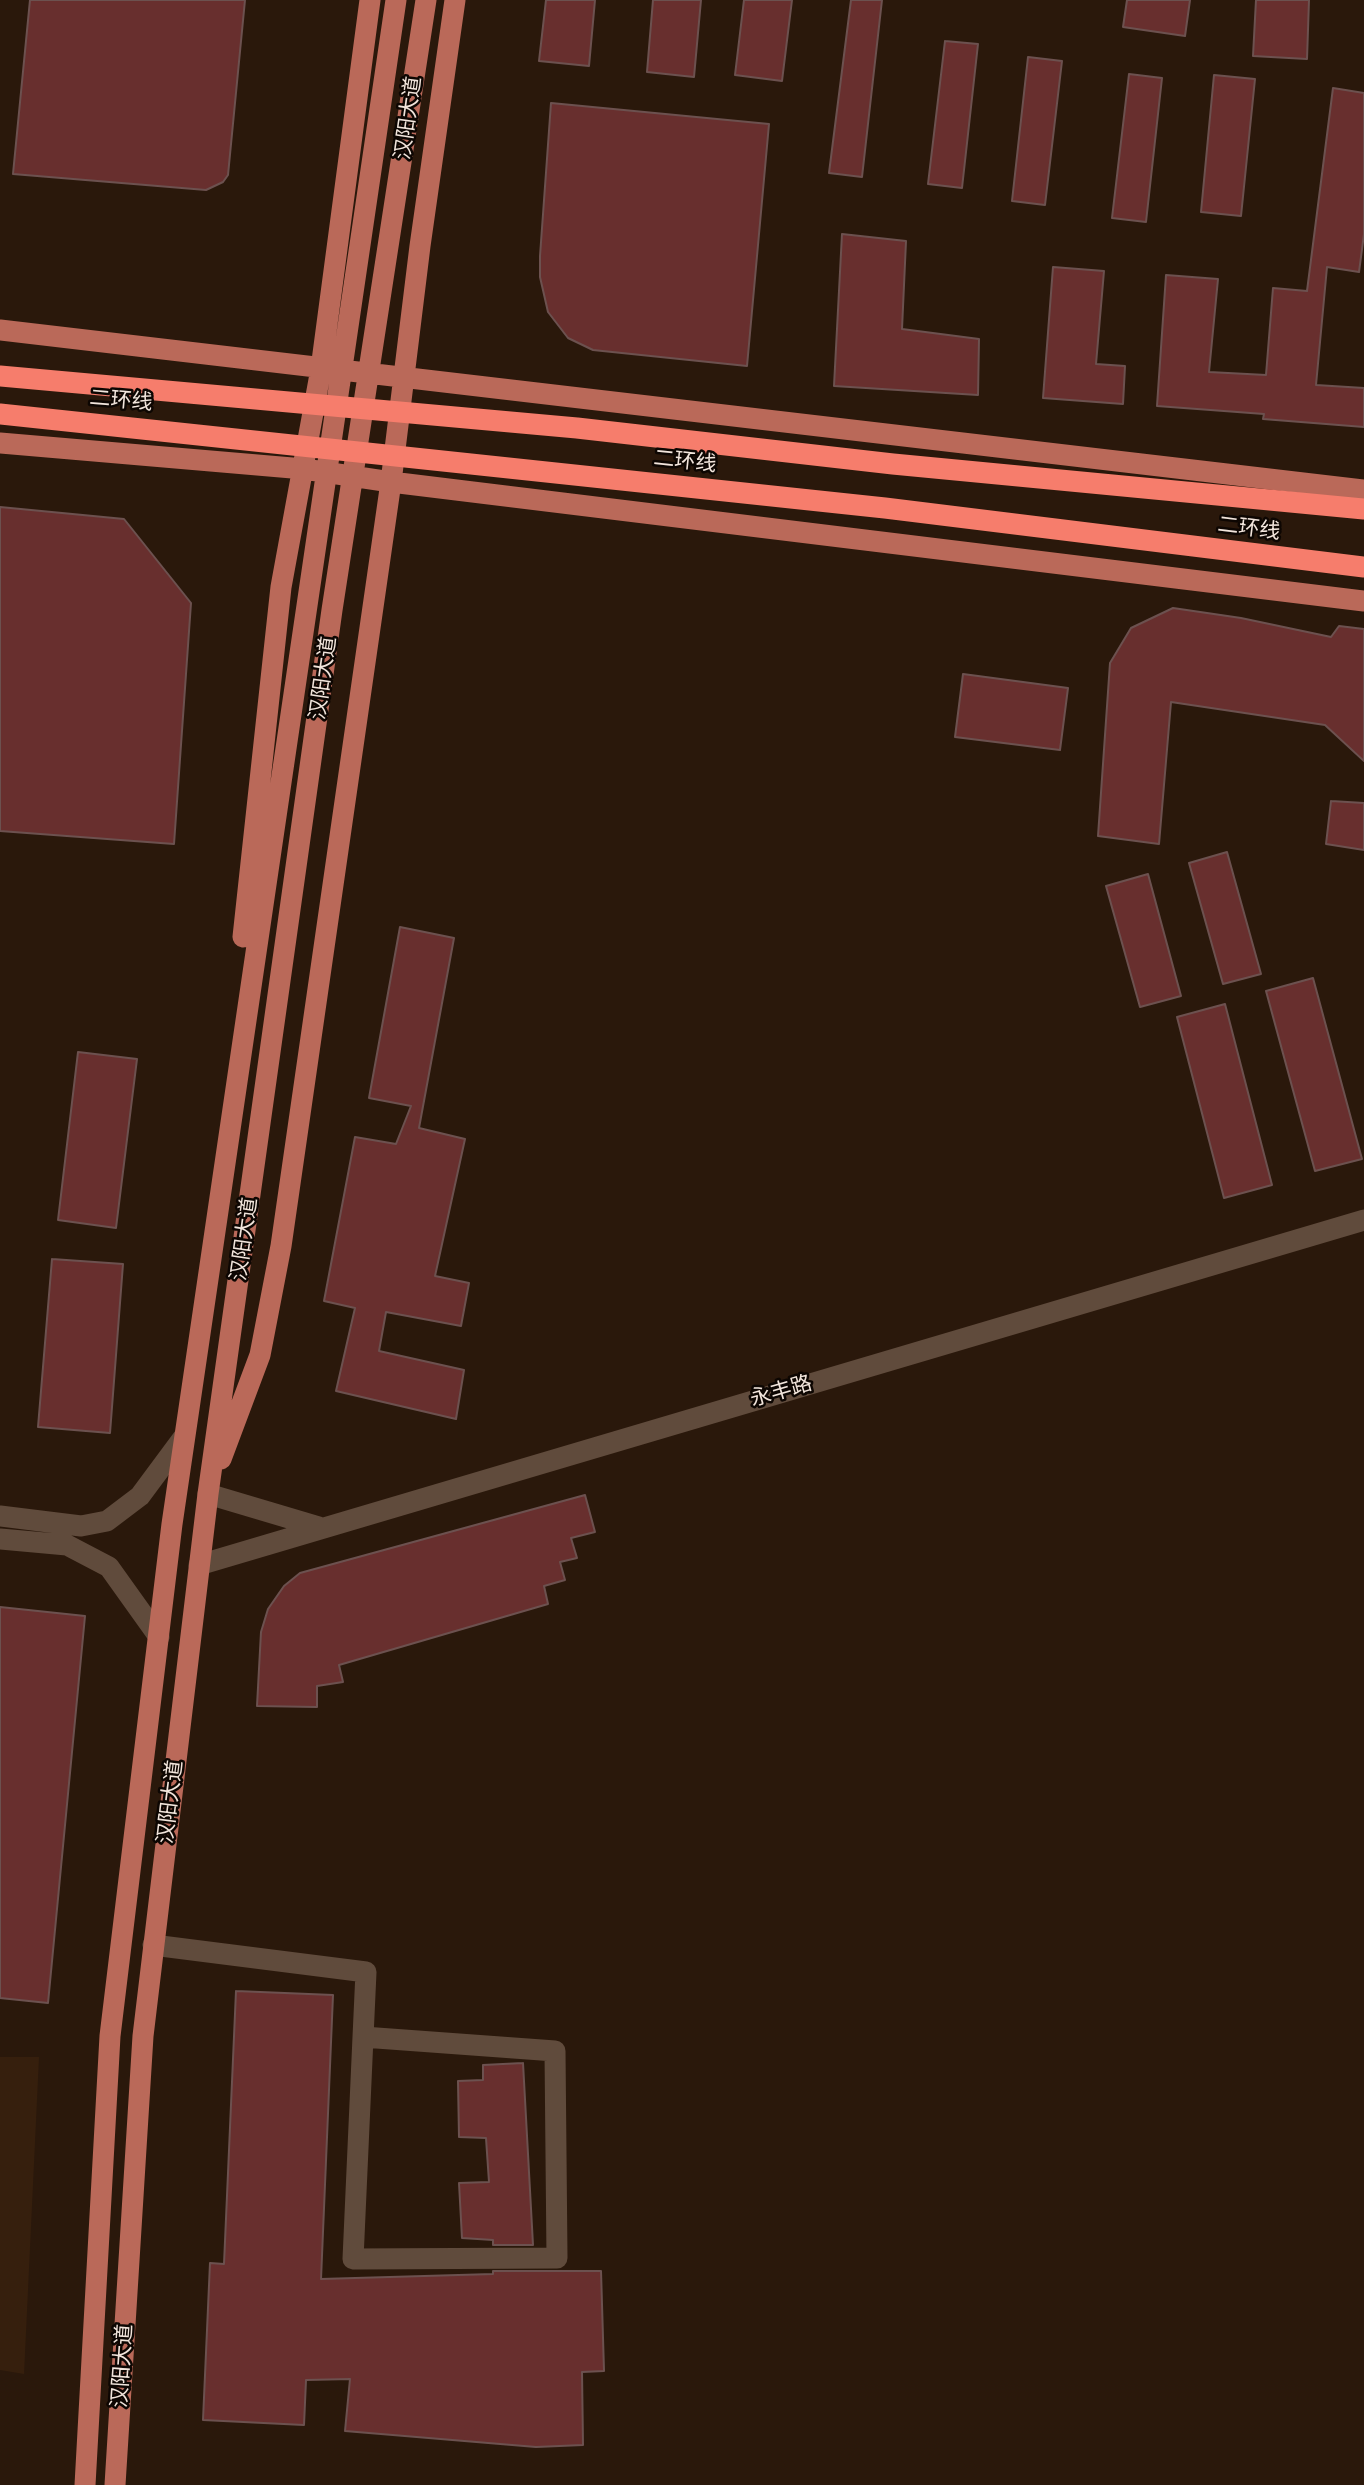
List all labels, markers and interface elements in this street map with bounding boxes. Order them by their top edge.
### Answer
street label: 汉阳大道 [390,75,426,161]
street label: 二环线 [89,385,153,415]
street label: 二环线 [652,445,718,477]
street label: 二环线 [1216,512,1282,544]
street label: 汉阳大道 [305,635,341,721]
street label: 汉阳大道 [226,1196,262,1282]
street label: 永丰路 [747,1370,815,1412]
street label: 汉阳大道 [152,1759,188,1845]
street label: 汉阳大道 [107,2323,137,2409]

